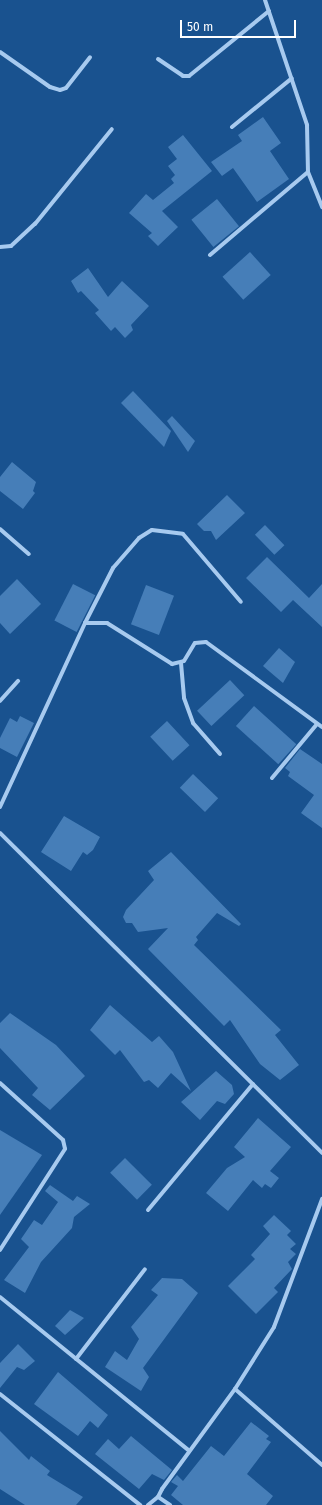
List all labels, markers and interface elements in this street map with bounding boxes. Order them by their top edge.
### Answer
scale bar [182,12,298,38]
text: 50 m [187,20,213,34]

